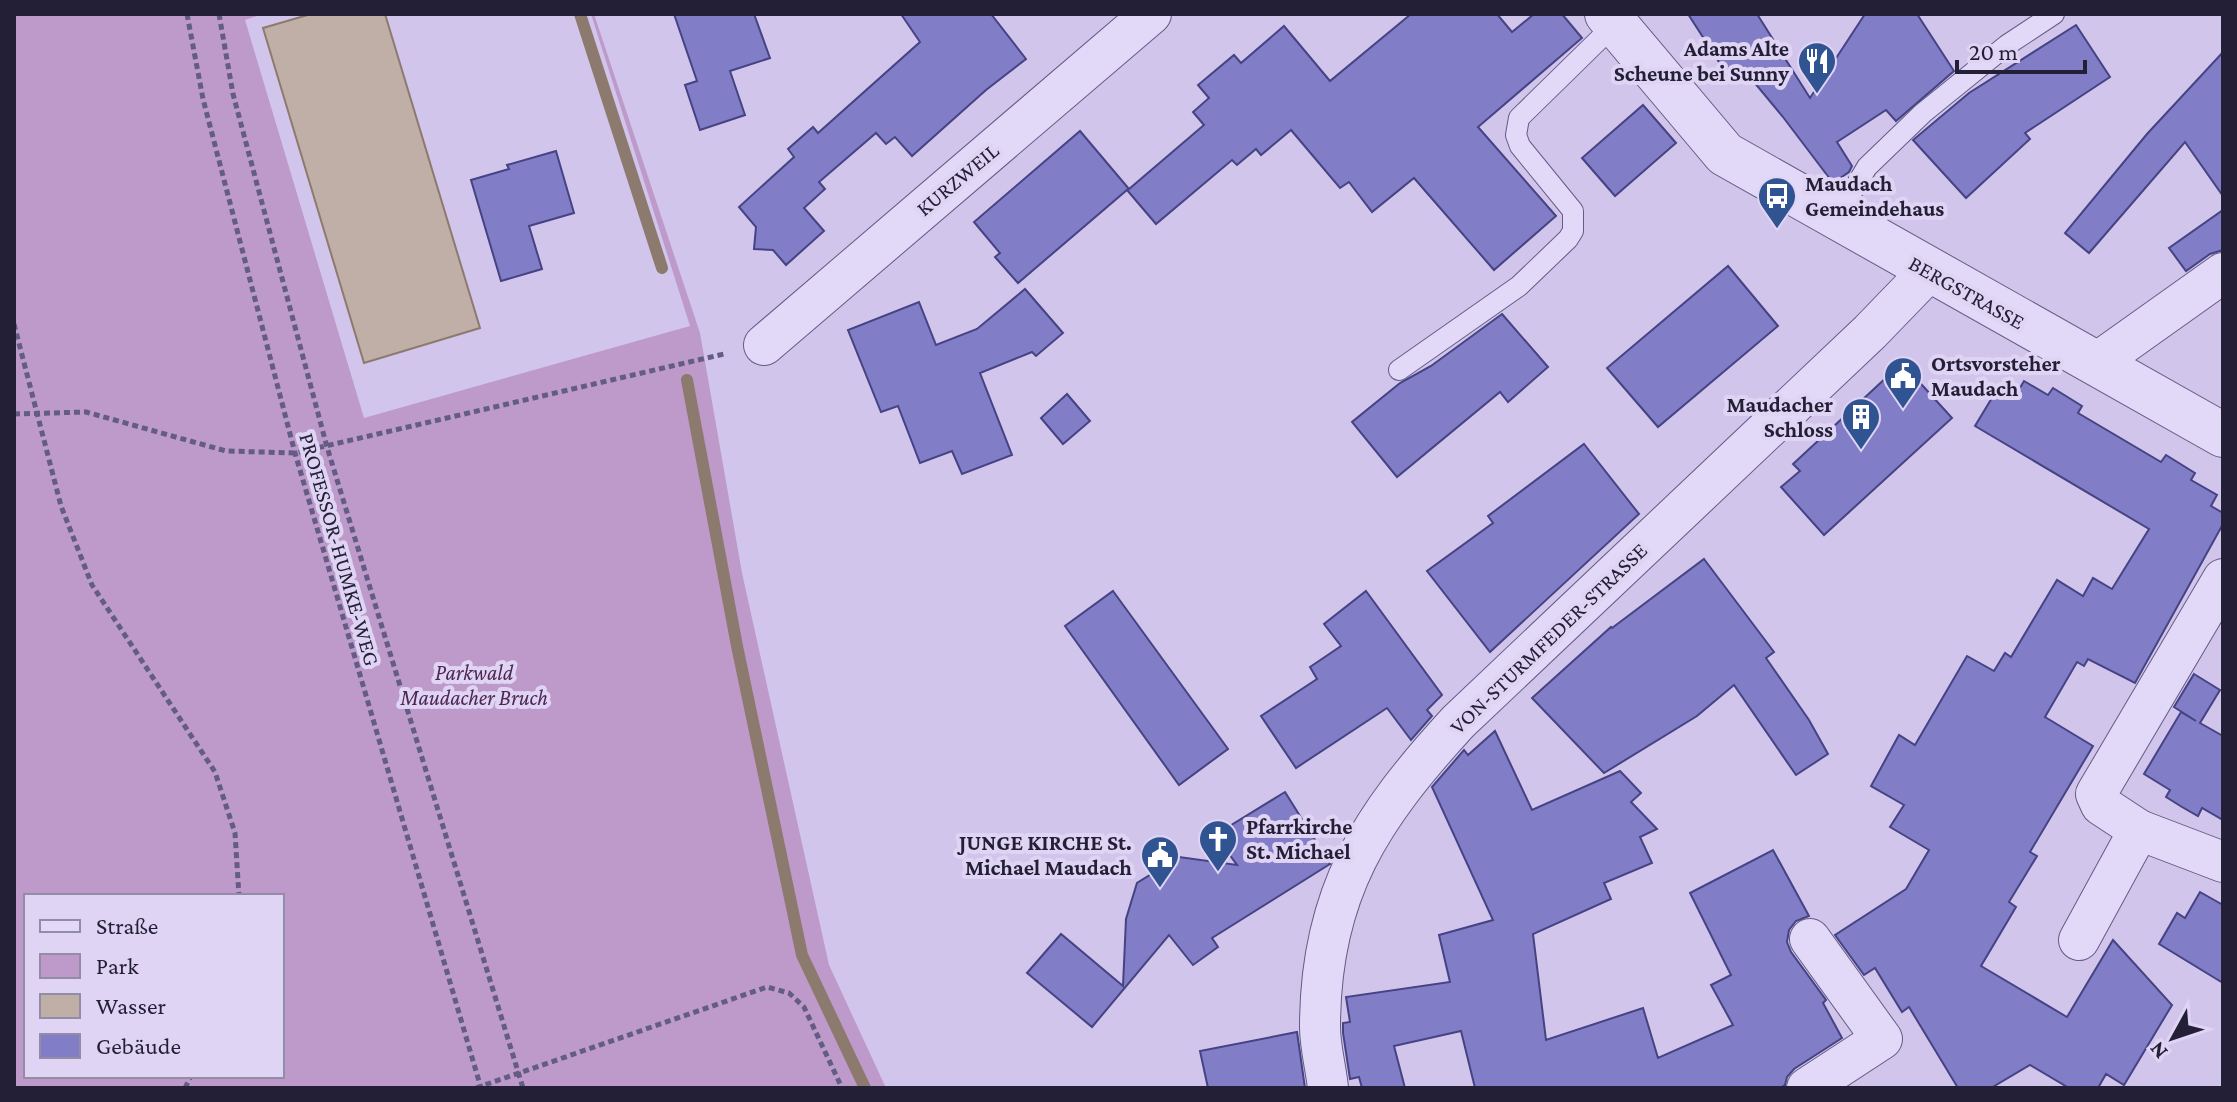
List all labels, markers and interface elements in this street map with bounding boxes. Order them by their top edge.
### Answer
scale bar [1957,24,2085,74]
place label: Adams Alte Scheune bei Sunny [1614,36,1789,86]
text: 20 m [1969,38,2018,65]
restaurant icon: Adams Alte Scheune bei Sunny [1796,40,1838,95]
street label: KURZWEIL [911,138,1004,221]
place label: Maudach Gemeindehaus [1805,171,1944,221]
bus stop icon: Maudach Gemeindehaus [1756,175,1798,230]
street label: BERGSTRASSE [1905,250,2029,335]
place label: Ortsvorsteher Maudach [1931,351,2061,401]
public building icon: Ortsvorsteher Maudach [1882,355,1924,410]
place label: Maudacher Schloss [1726,392,1833,442]
building icon: Maudacher Schloss [1840,396,1882,451]
street label: PROFESSOR-HUMKE-WEG [294,430,385,668]
street label: VON-STURMFEDER-STRASSE [1445,538,1652,739]
park label: Parkwald Maudacher Bruch [399,660,548,710]
place label: Pfarrkirche St. Michael [1246,814,1353,864]
church icon: Pfarrkirche St. Michael [1197,818,1239,873]
place label: JUNGE KIRCHE St. Michael Maudach [957,830,1132,880]
public building icon: JUNGE KIRCHE St. Michael Maudach [1139,834,1181,889]
legend [24,894,284,1078]
text: Straße [96,912,158,939]
text: Park [96,952,139,979]
text: Wasser [96,992,166,1019]
north arrow [2133,998,2213,1078]
text: Gebäude [96,1032,181,1059]
text: N [2144,1037,2172,1064]

